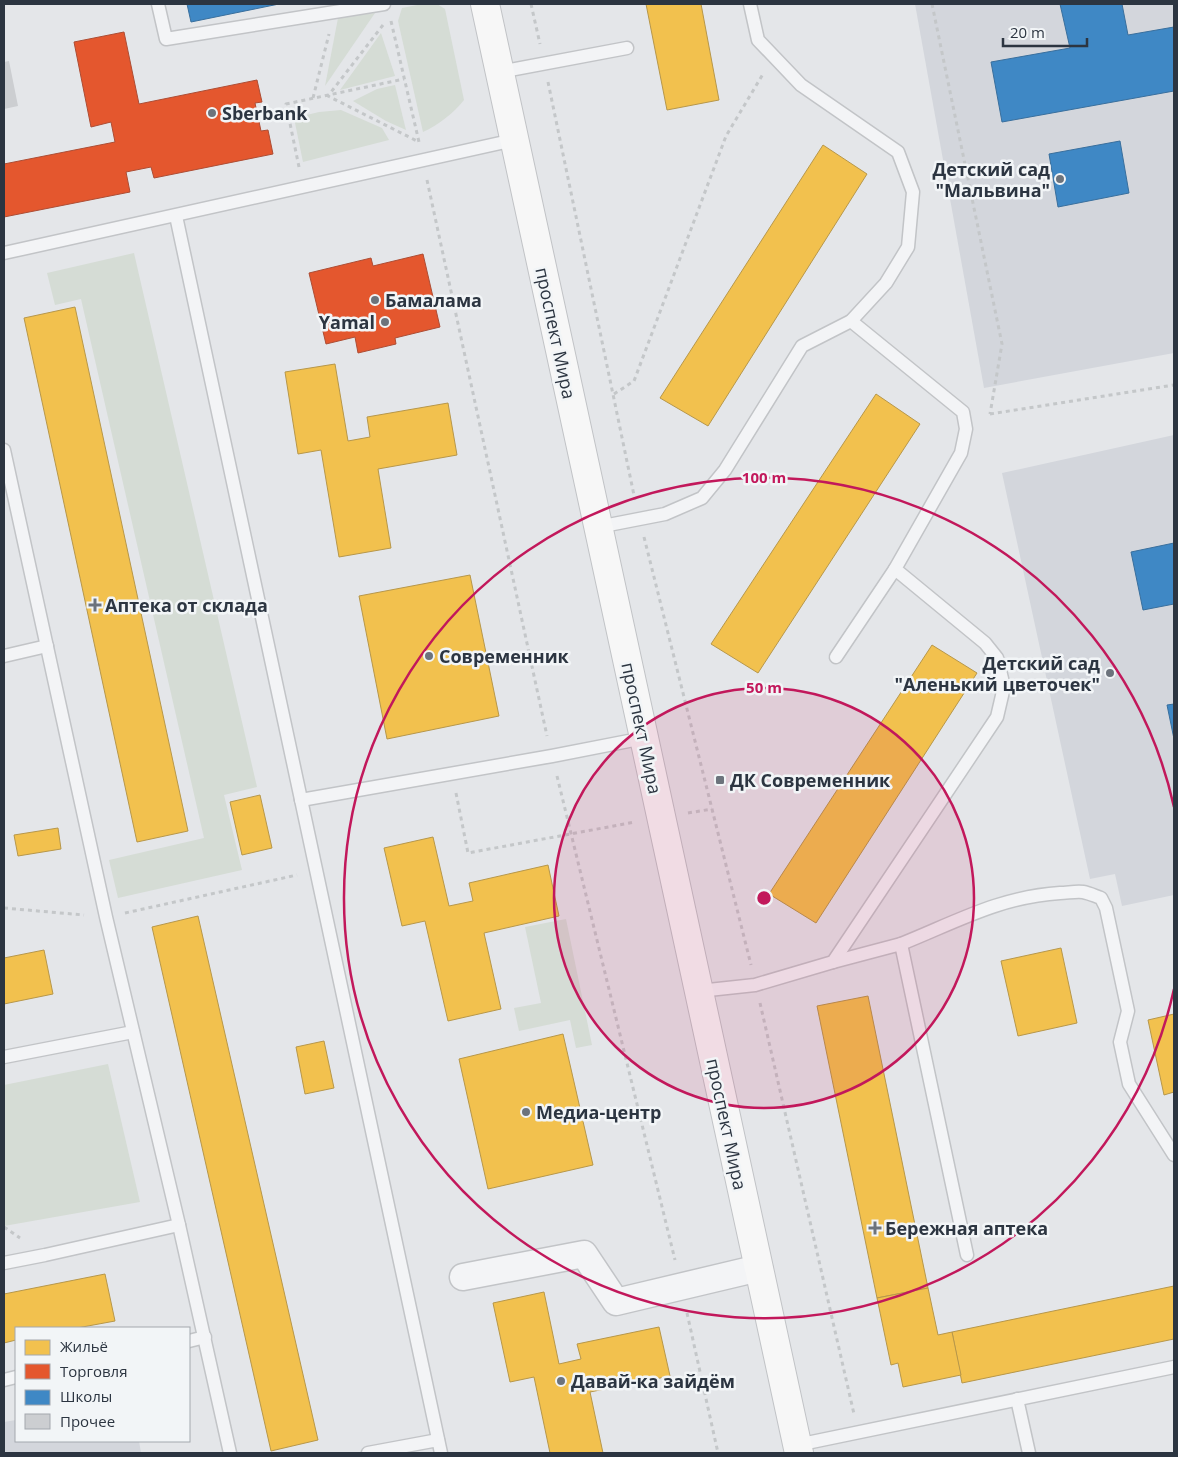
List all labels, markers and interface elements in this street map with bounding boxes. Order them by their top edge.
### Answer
scale bar [1003,15,1087,47]
text: 20 m [1010,22,1045,42]
place label: Sberbank [222,101,308,125]
marker: Sberbank [206,107,218,119]
place label: Детский сад "Мальвина" [933,157,1050,202]
marker: Детский сад "Мальвина" [1054,173,1066,185]
street label: проспект Мира [530,265,582,401]
place label: Бамалама [385,288,482,312]
marker: Бамалама [369,294,381,306]
place label: Yamal [319,310,375,334]
marker: Yamal [379,316,391,328]
text: 100 m [742,467,786,487]
place label: Аптека от склада [105,593,268,617]
marker: Аптека от склада [89,599,101,611]
place label: Современник [439,644,570,668]
marker: Современник [423,650,435,662]
place label: Детский сад "Аленький цветочек" [895,651,1100,696]
street label: проспект Мира [616,660,668,796]
marker: Детский сад "Аленький цветочек" [1104,667,1116,679]
text: 50 m [746,677,782,697]
place label: ДК Современник [730,768,891,792]
marker: ДК Современник [714,774,726,786]
centre of rings [755,889,773,907]
street label: проспект Мира [701,1056,753,1192]
place label: Медиа-центр [536,1100,661,1124]
marker: Медиа-центр [520,1106,532,1118]
place label: Бережная аптека [885,1216,1048,1240]
marker: Бережная аптека [869,1222,881,1234]
legend [15,1327,190,1442]
text: Жильё [60,1336,108,1356]
text: Торговля [60,1361,127,1381]
place label: Давай-ка зайдём [571,1369,735,1393]
marker: Давай-ка зайдём [555,1375,567,1387]
text: Школы [60,1386,112,1406]
text: Прочее [60,1411,115,1431]

